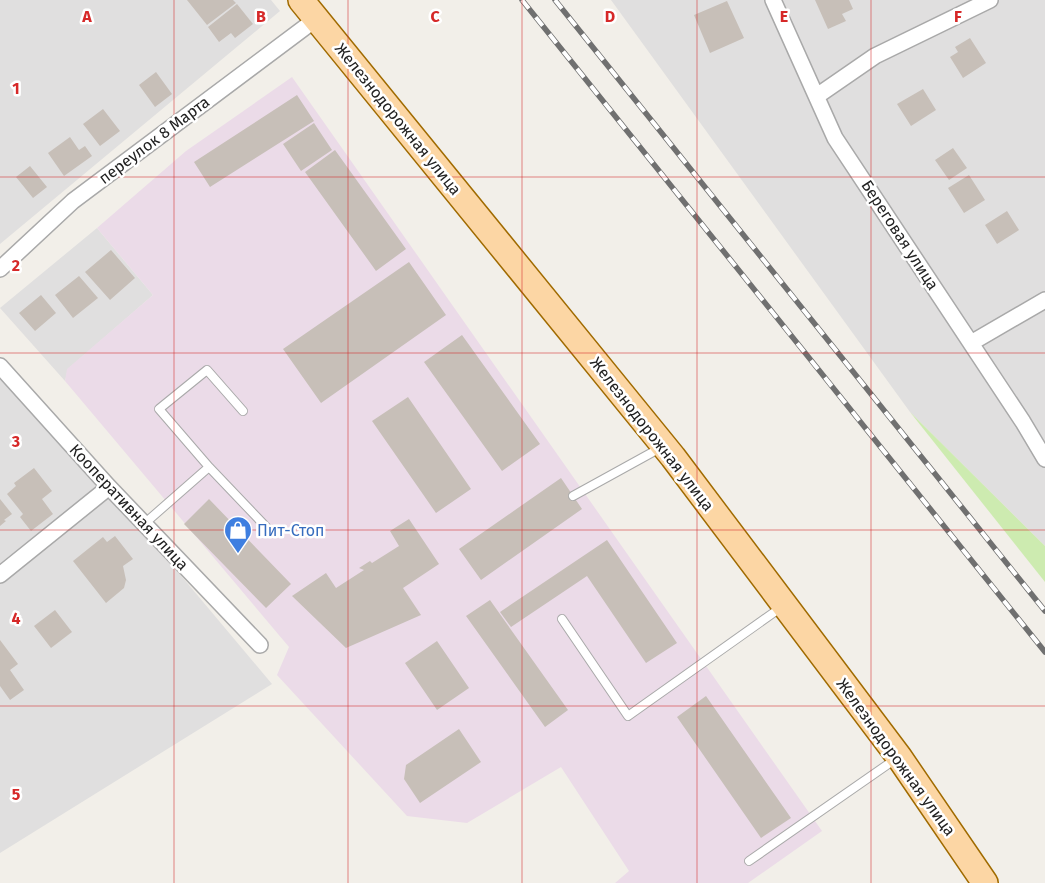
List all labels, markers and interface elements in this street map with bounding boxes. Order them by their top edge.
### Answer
text: A [81,7,92,26]
text: B [256,7,266,26]
text: C [430,7,440,26]
text: D [605,7,615,26]
text: E [780,7,788,26]
text: F [954,7,962,26]
street label: Железнодорожная улица [331,39,465,199]
text: 1 [12,79,20,98]
street label: переулок 8 Марта [95,92,213,188]
street label: Береговая улица [857,176,943,294]
text: 2 [12,256,20,275]
street label: Железнодорожная улица [586,353,718,515]
text: 3 [11,432,20,451]
street label: Кооперативная улица [66,440,192,574]
shop icon: Пит-Стоп [223,515,253,554]
place label: Пит-Стоп [257,521,325,540]
text: 4 [11,609,21,628]
street label: Железнодорожная улица [832,675,960,839]
text: 5 [12,785,21,804]

